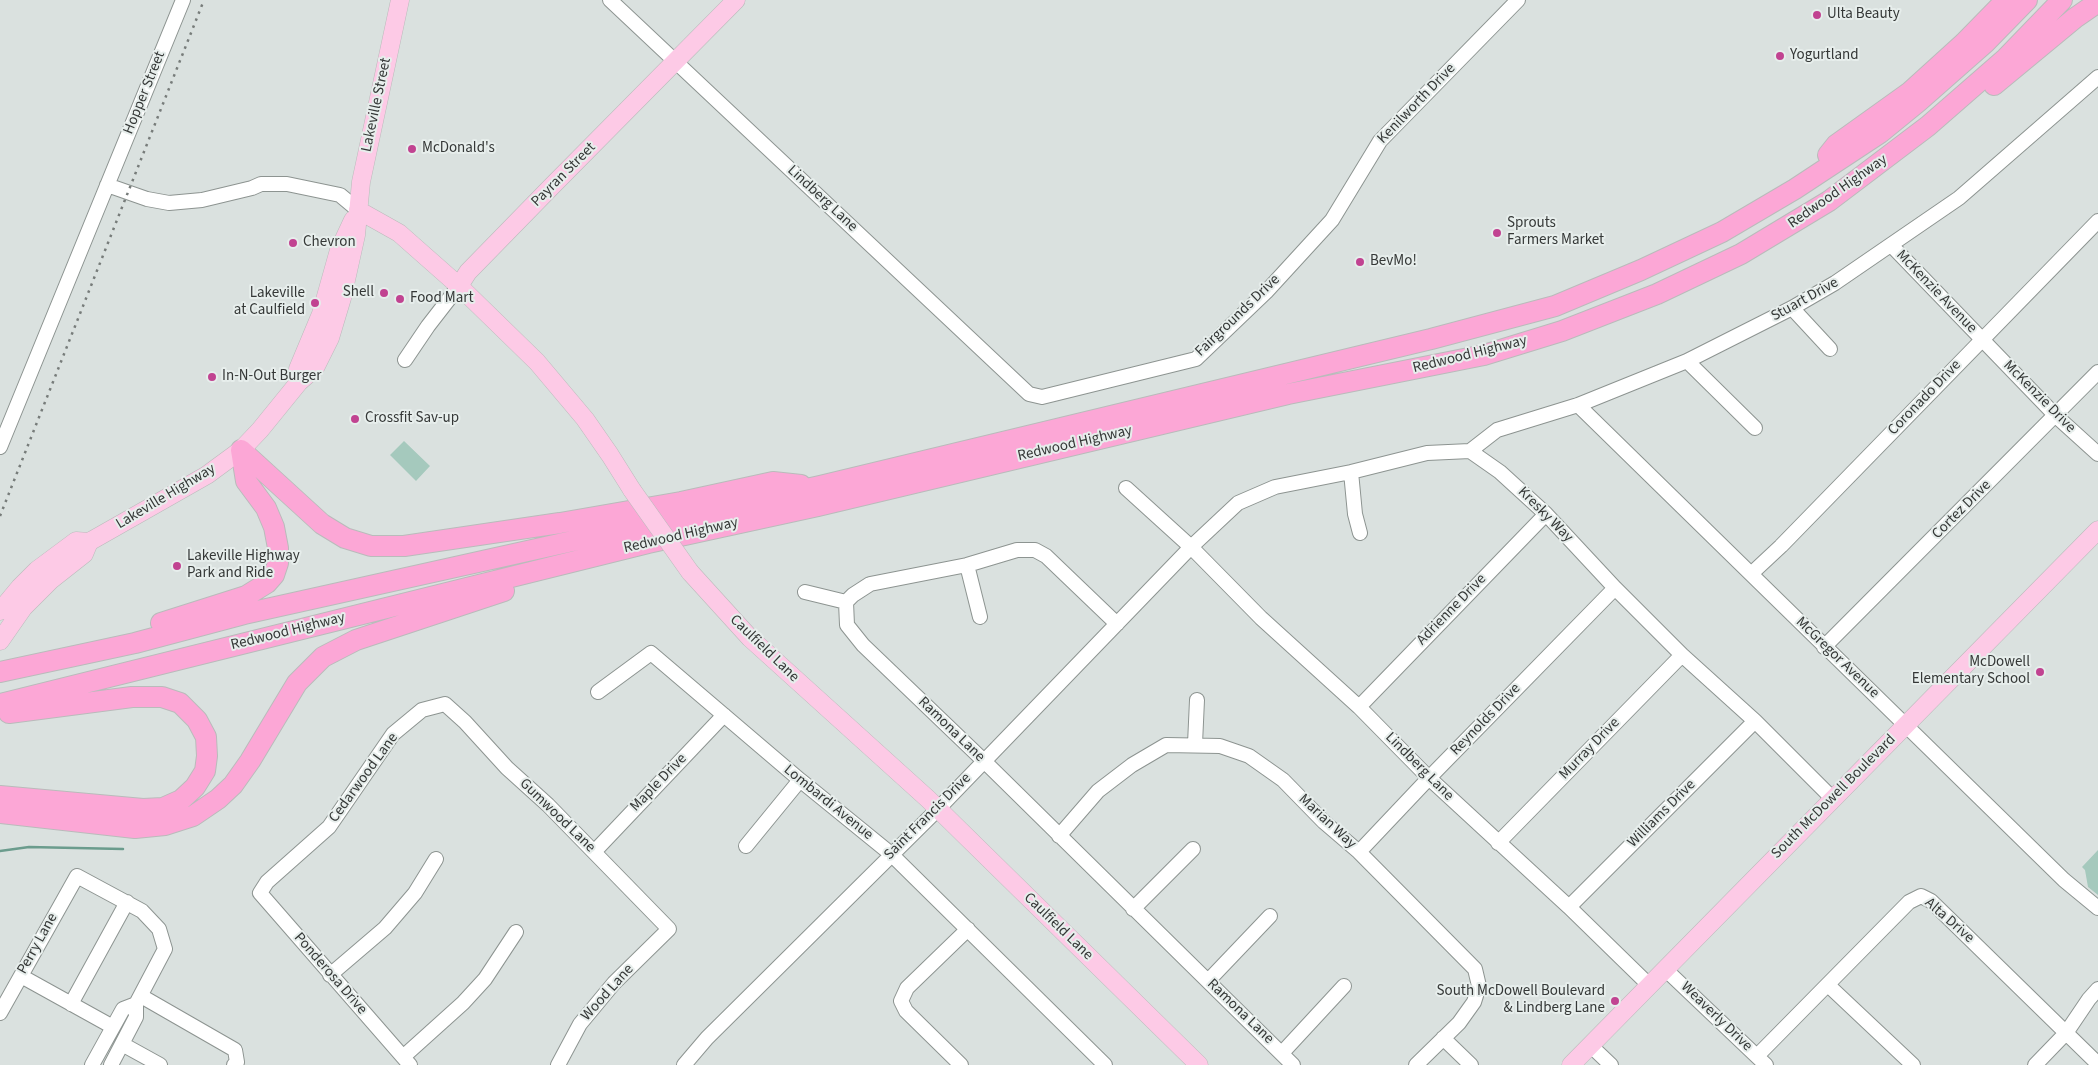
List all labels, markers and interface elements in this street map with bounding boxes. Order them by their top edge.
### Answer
place label: Ulta Beauty [1827,6,1900,24]
marker: Ulta Beauty [1811,9,1823,21]
place label: Yogurtland [1790,47,1859,65]
street label: Hopper Street [120,49,170,137]
marker: Yogurtland [1774,50,1786,62]
street label: Lakeville Street [358,56,396,154]
street label: Kenilworth Drive [1374,60,1460,148]
street label: Payran Street [528,139,600,211]
place label: McDonald's [422,140,495,158]
marker: McDonald's [406,143,418,155]
street label: Redwood Highway [1785,151,1891,233]
street label: Lindberg Lane [783,162,861,236]
place label: Sprouts Farmers Market [1507,215,1604,250]
marker: Sprouts Farmers Market [1491,227,1503,239]
place label: Chevron [303,234,356,252]
marker: Chevron [287,237,299,249]
street label: McKenzie Avenue [1892,247,1980,337]
place label: BevMo! [1370,253,1417,271]
marker: BevMo! [1354,256,1366,268]
street label: Fairgrounds Drive [1192,271,1284,361]
street label: Stuart Drive [1768,274,1842,326]
place label: Shell [343,284,374,302]
place label: Lakeville at Caulfield [234,285,305,320]
marker: Shell [378,287,390,299]
place label: Food Mart [410,290,474,308]
marker: Food Mart [394,293,406,305]
marker: Lakeville at Caulfield [309,297,321,309]
street label: Redwood Highway [1411,332,1529,378]
street label: Coronado Drive [1885,357,1965,439]
street label: McKenzie Drive [1999,357,2079,437]
place label: In-N-Out Burger [222,368,321,386]
marker: In-N-Out Burger [206,371,218,383]
place label: Crossfit Sav-up [365,410,459,428]
marker: Crossfit Sav-up [349,413,361,425]
street label: Redwood Highway [1016,422,1134,466]
street label: Lakeville Highway [113,460,219,534]
street label: Cortez Drive [1929,477,1995,543]
street label: Kresky Way [1514,484,1576,546]
street label: Redwood Highway [622,514,740,558]
place label: Lakeville Highway Park and Ride [187,548,300,583]
marker: Lakeville Highway Park and Ride [171,560,183,572]
street label: Adrienne Drive [1414,571,1490,649]
street label: Redwood Highway [229,609,347,655]
street label: Caulfield Lane [726,612,802,686]
street label: McGregor Avenue [1791,614,1883,702]
place label: McDowell Elementary School [1912,654,2030,689]
marker: McDowell Elementary School [2034,666,2046,678]
street label: Reynolds Drive [1447,680,1525,760]
street label: Ramona Lane [914,694,988,766]
street label: Murray Drive [1556,714,1624,784]
street label: Lindberg Lane [1381,729,1457,805]
street label: Cedarwood Lane [326,730,402,826]
street label: South McDowell Boulevard [1768,731,1900,863]
street label: Maple Drive [627,750,691,816]
street label: Lombardi Avenue [780,762,876,844]
street label: Saint Francis Drive [881,770,975,864]
street label: Gumwood Lane [515,775,599,857]
street label: Williams Drive [1624,776,1700,852]
street label: Marian Way [1294,791,1360,853]
street label: Caulfield Lane [1020,890,1096,964]
street label: Alta Drive [1921,895,1977,947]
street label: Perry Lane [14,910,62,978]
street label: Ponderosa Drive [290,929,370,1019]
street label: Wood Lane [578,961,638,1025]
street label: Ramona Lane [1203,976,1277,1048]
street label: Weaverly Drive [1676,978,1756,1056]
place label: South McDowell Boulevard & Lindberg Lane [1437,983,1605,1018]
marker: South McDowell Boulevard & Lindberg Lane [1609,995,1621,1007]

